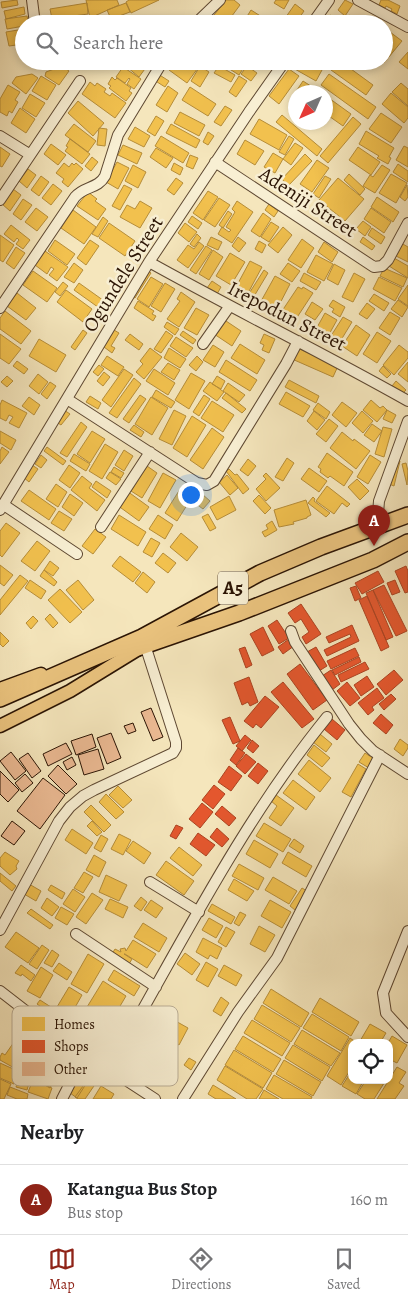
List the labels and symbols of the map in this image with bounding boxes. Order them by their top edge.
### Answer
north arrow [288,85,333,130]
street label: Adeniji Street [253,160,362,244]
street label: Ogundele Street [76,210,170,337]
street label: Irepodun Street [223,275,351,358]
your location [178,482,204,508]
pin: A [358,505,390,546]
road number: A5 [218,572,248,604]
legend [12,1006,178,1086]
text: Homes [54,1015,95,1034]
text: Shops [54,1037,89,1056]
text: Other [54,1060,88,1079]

